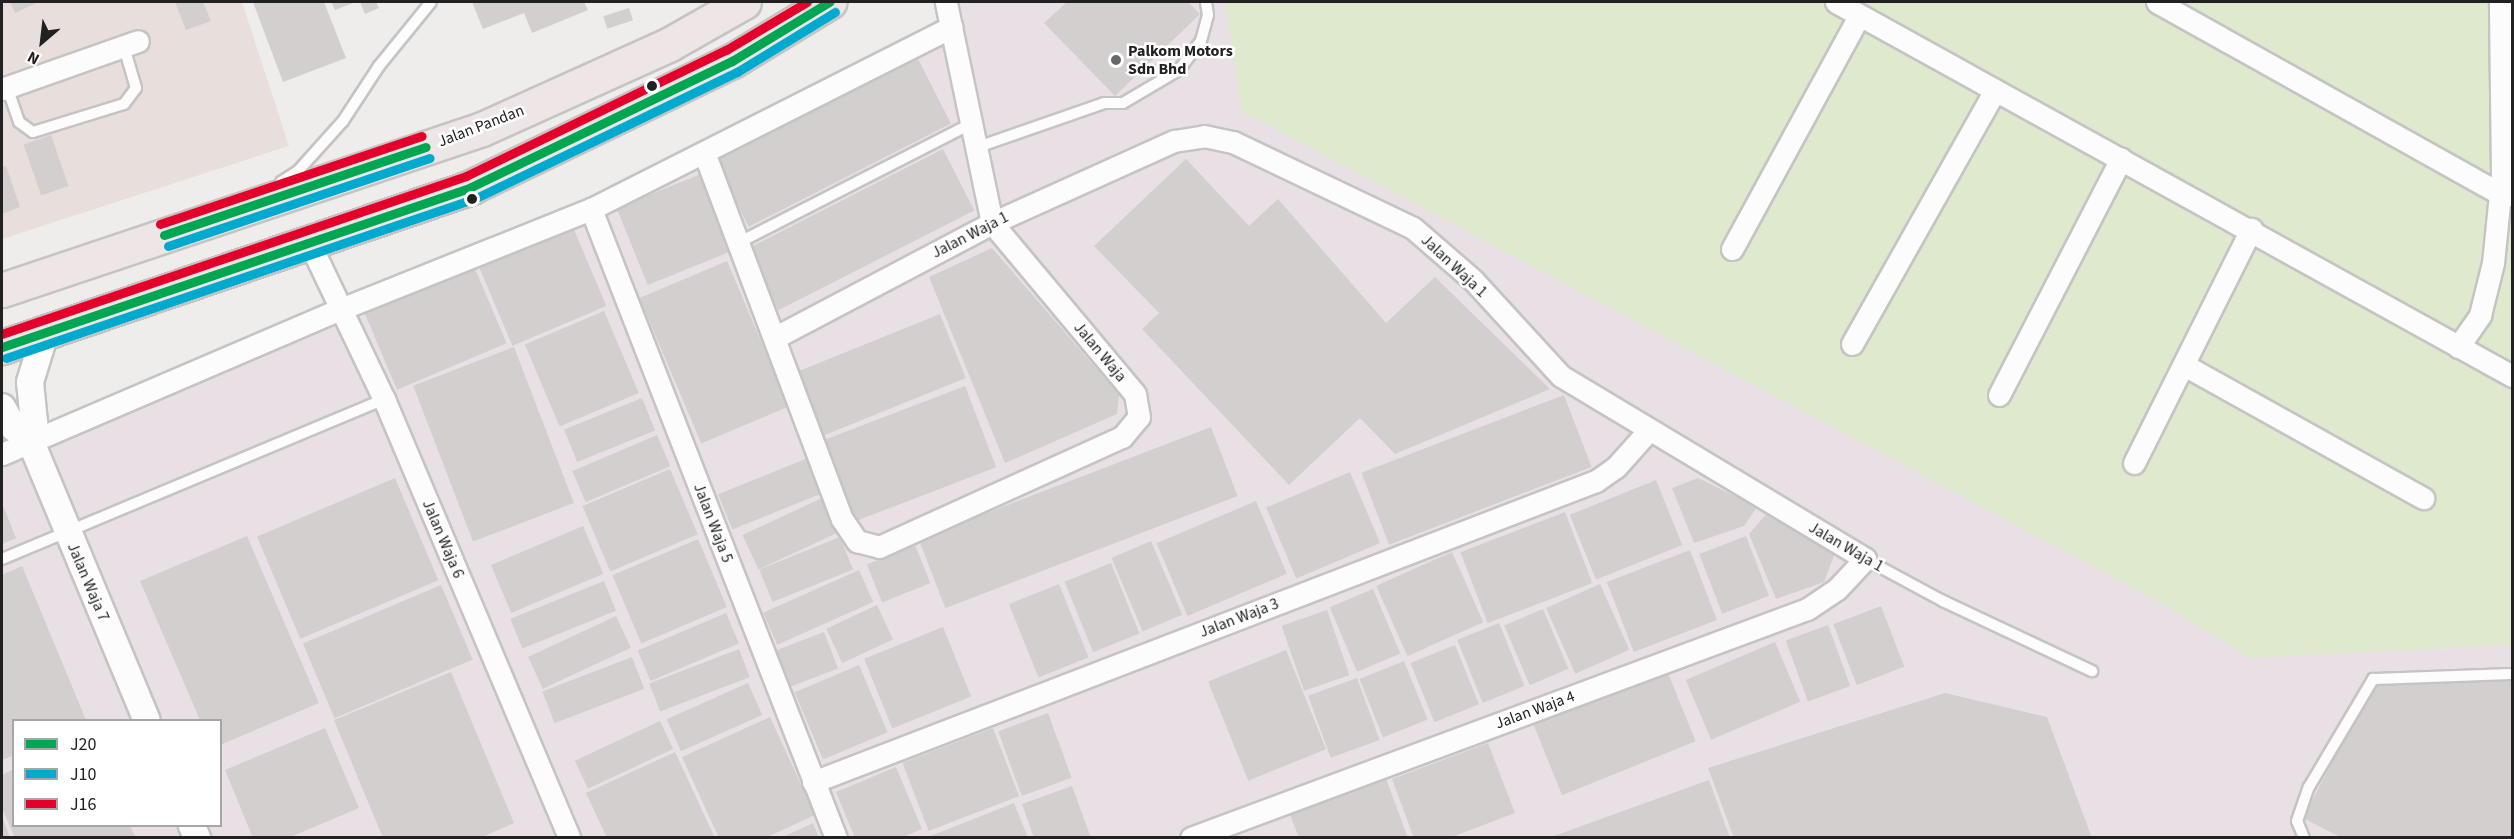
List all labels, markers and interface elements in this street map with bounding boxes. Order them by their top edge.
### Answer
north arrow [12,12,72,72]
place label: Palkom Motors Sdn Bhd [1128,41,1233,79]
text: N [24,46,43,70]
marker: Palkom Motors Sdn Bhd [1109,53,1123,67]
unlabelled marker [646,80,658,92]
street label: Jalan Pandan [435,101,527,151]
unlabelled marker [466,193,478,205]
street label: Jalan Waja 1 [928,208,1012,262]
street label: Jalan Waja 1 [1417,231,1491,301]
street label: Jalan Waja [1069,318,1131,386]
street label: Jalan Waja 5 [689,481,737,565]
street label: Jalan Waja 6 [418,497,468,581]
street label: Jalan Waja 1 [1805,518,1887,576]
street label: Jalan Waja 7 [63,540,113,624]
street label: Jalan Waja 3 [1197,594,1281,642]
street label: Jalan Waja 4 [1493,687,1577,733]
legend [12,719,222,827]
text: J20 [70,732,97,757]
text: J10 [70,762,97,787]
text: J16 [70,792,97,817]

